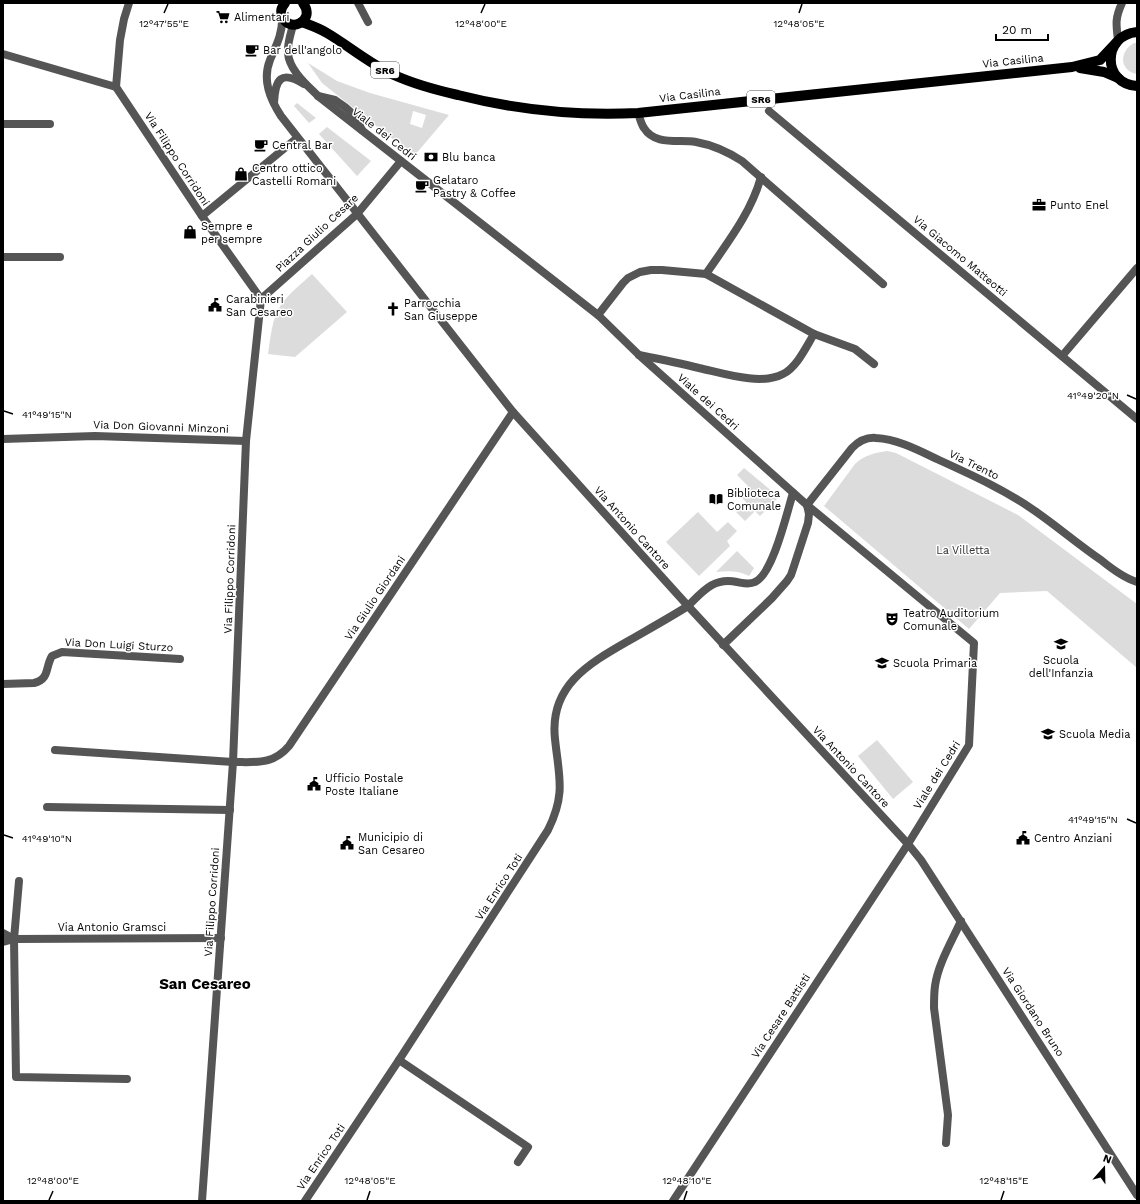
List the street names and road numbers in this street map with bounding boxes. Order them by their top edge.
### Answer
street label: Via Casilina [982,51,1044,71]
road number: SR6 [371,62,399,78]
street label: Via Casilina [659,85,721,105]
road number: SR6 [747,91,775,107]
street label: Viale dei Cedri [349,105,419,163]
street label: Via Filippo Corridoni [142,110,212,208]
street label: Piazza Giulio Cesare [273,191,361,275]
street label: Via Giacomo Matteotti [910,213,1010,299]
street label: Viale dei Cedri [675,371,741,433]
street label: Via Don Giovanni Minzoni [93,418,229,436]
street label: Via Trento [947,447,1001,483]
street label: Via Antonio Cantore [591,484,673,572]
street label: Via Filippo Corridoni [222,524,238,634]
street label: Via Giulio Giordani [342,553,408,643]
street label: Via Don Luigi Sturzo [64,636,174,654]
street label: Via Antonio Cantore [810,723,892,811]
street label: Viale dei Cedri [911,738,963,811]
street label: Via Filippo Corridoni [202,847,222,957]
street label: Via Enrico Toti [473,851,525,923]
street label: Via Antonio Gramsci [58,921,166,934]
street label: Via Giordano Bruno [999,965,1067,1059]
street label: Via Cesare Battisti [749,971,813,1061]
street label: Via Enrico Toti [294,1122,348,1192]

